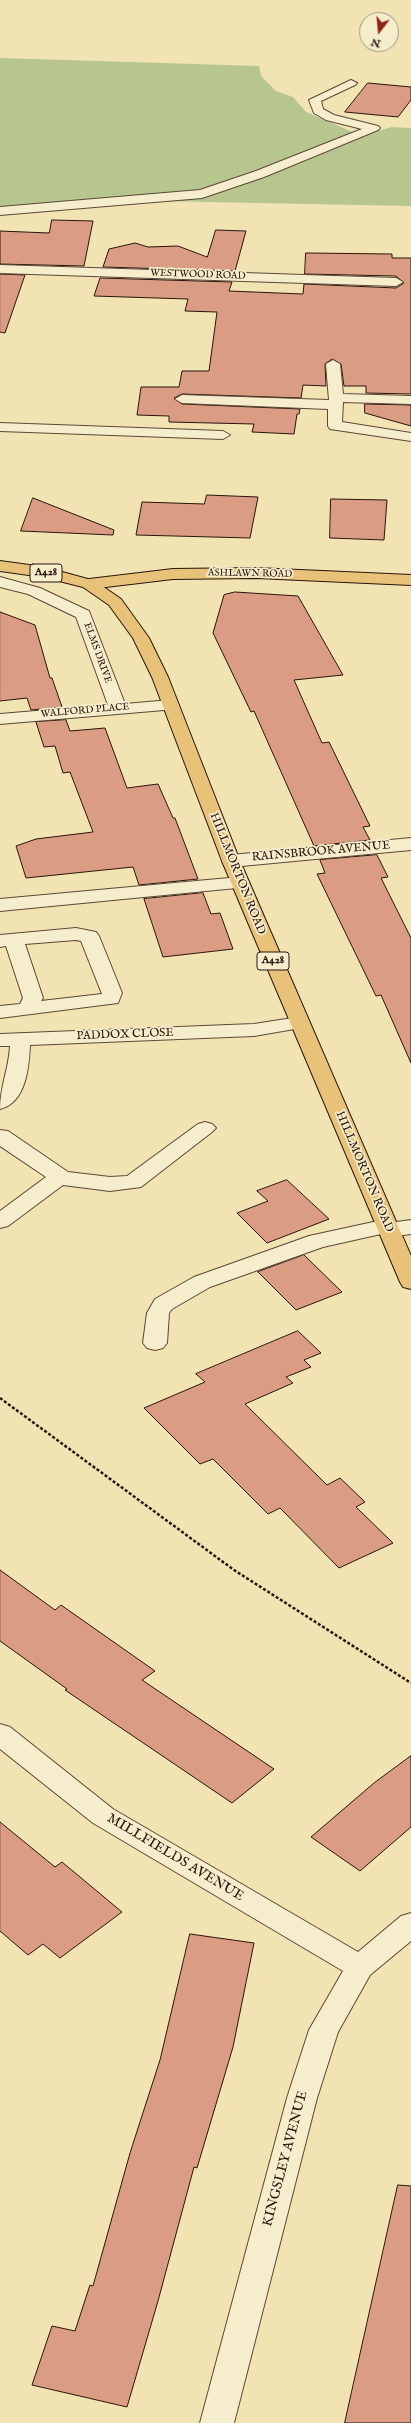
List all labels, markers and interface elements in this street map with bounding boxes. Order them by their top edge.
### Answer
north arrow [359,12,399,52]
text: N [369,35,382,51]
street label: WESTWOOD ROAD [150,267,246,283]
road number: A428 [30,564,62,582]
street label: ASHLAWN ROAD [208,567,292,581]
street label: ELMS DRIVE [80,621,114,685]
street label: WALFORD PLACE [40,701,130,721]
street label: HILLMORTON ROAD [206,811,268,937]
street label: RAINSBROOK AVENUE [251,839,391,865]
road number: A428 [257,952,289,970]
street label: PADDOX CLOSE [76,1026,174,1044]
street label: HILLMORTON ROAD [332,1109,396,1235]
street label: MILLFIELDS AVENUE [104,1811,246,1905]
street label: KINGSLEY AVENUE [260,2089,312,2229]

